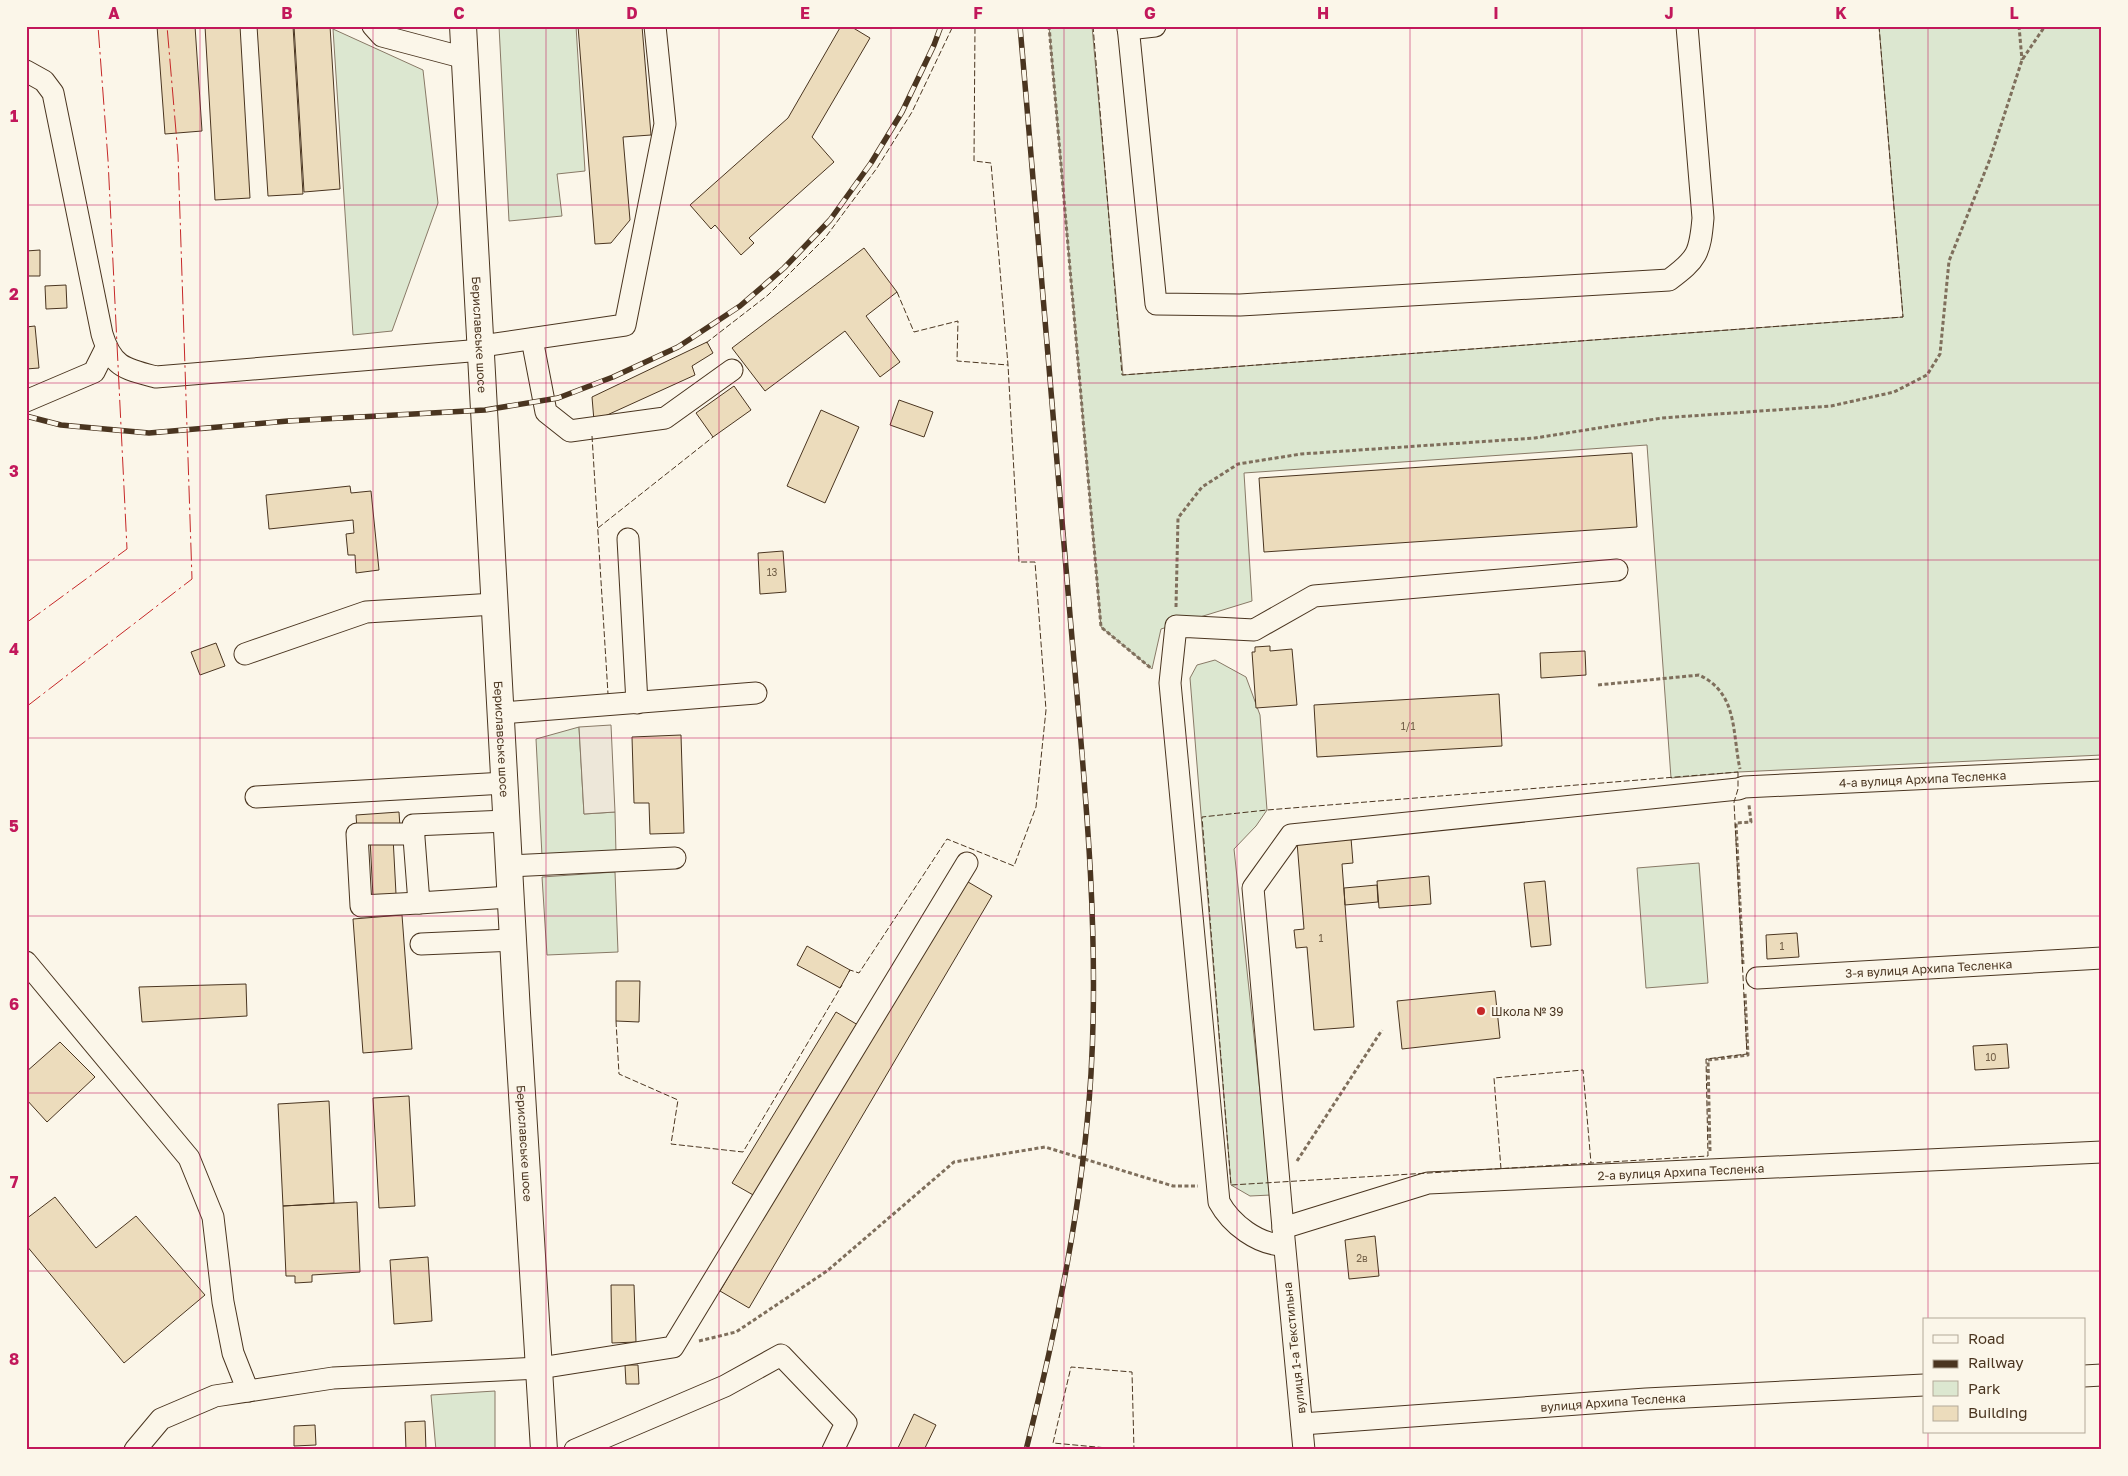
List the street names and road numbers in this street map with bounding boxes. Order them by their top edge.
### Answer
street label: Бериславське шосе [469,276,491,393]
street label: Бериславське шосе [491,680,513,798]
street label: 4-а вулиця Архипа Тесленка [1839,767,2007,790]
street label: 3-я вулиця Архипа Тесленка [1845,956,2013,980]
street label: Бериславське шосе [514,1085,536,1202]
street label: 2-а вулиця Архипа Тесленка [1597,1160,1765,1183]
street label: вулиця 1-а Текстильна [1280,1282,1308,1414]
street label: вулиця Архипа Тесленка [1540,1390,1686,1414]

